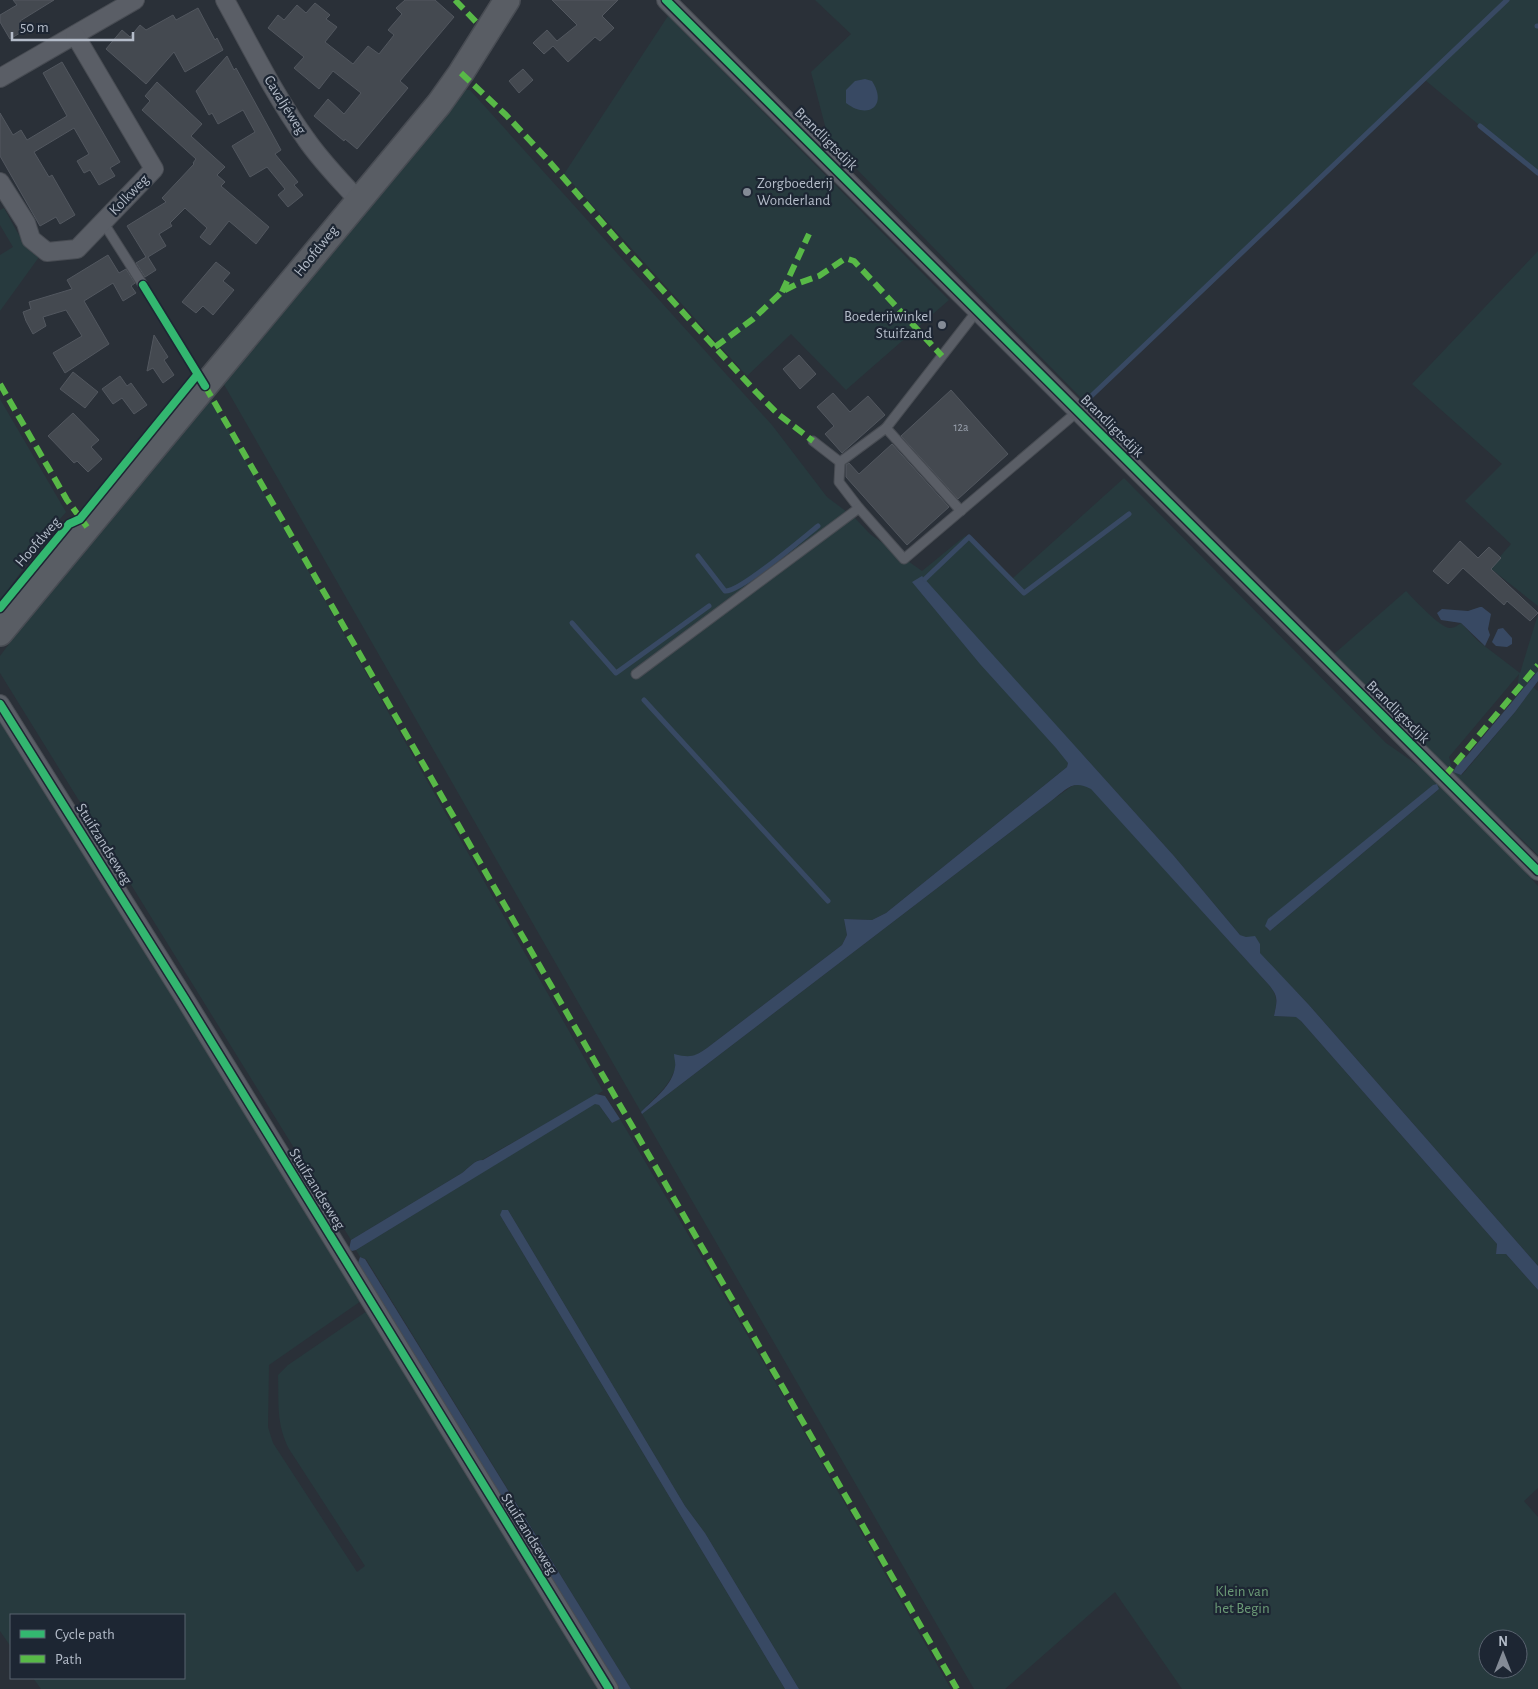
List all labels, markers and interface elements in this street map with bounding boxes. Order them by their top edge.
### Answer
scale bar [12,10,134,42]
text: 50 m [20,20,49,35]
street label: Cavaljéweg [261,73,309,138]
street label: Brandligtsdijk [792,105,860,173]
street label: Kolkweg [106,171,152,218]
place label: Zorgboederij Wonderland [757,176,833,208]
marker: Zorgboederij Wonderland [741,186,753,198]
street label: Hoofdweg [291,222,341,279]
place label: Boederijwinkel Stuifzand [844,309,932,341]
marker: Boederijwinkel Stuifzand [936,319,948,331]
street label: Brandligtsdijk [1078,392,1146,460]
house number: 12a [953,421,969,433]
street label: Hoofdweg [13,514,64,570]
street label: Brandligtsdijk [1364,678,1432,746]
street label: Stuifzandseweg [73,801,135,888]
street label: Stuifzandseweg [286,1146,348,1233]
street label: Stuifzandseweg [498,1491,560,1578]
park label: Klein van het Begin [1214,1584,1270,1616]
legend [10,1614,185,1679]
text: Cycle path [55,1627,115,1642]
north arrow [1478,1629,1528,1679]
text: N [1498,1635,1508,1649]
text: Path [55,1652,82,1667]

